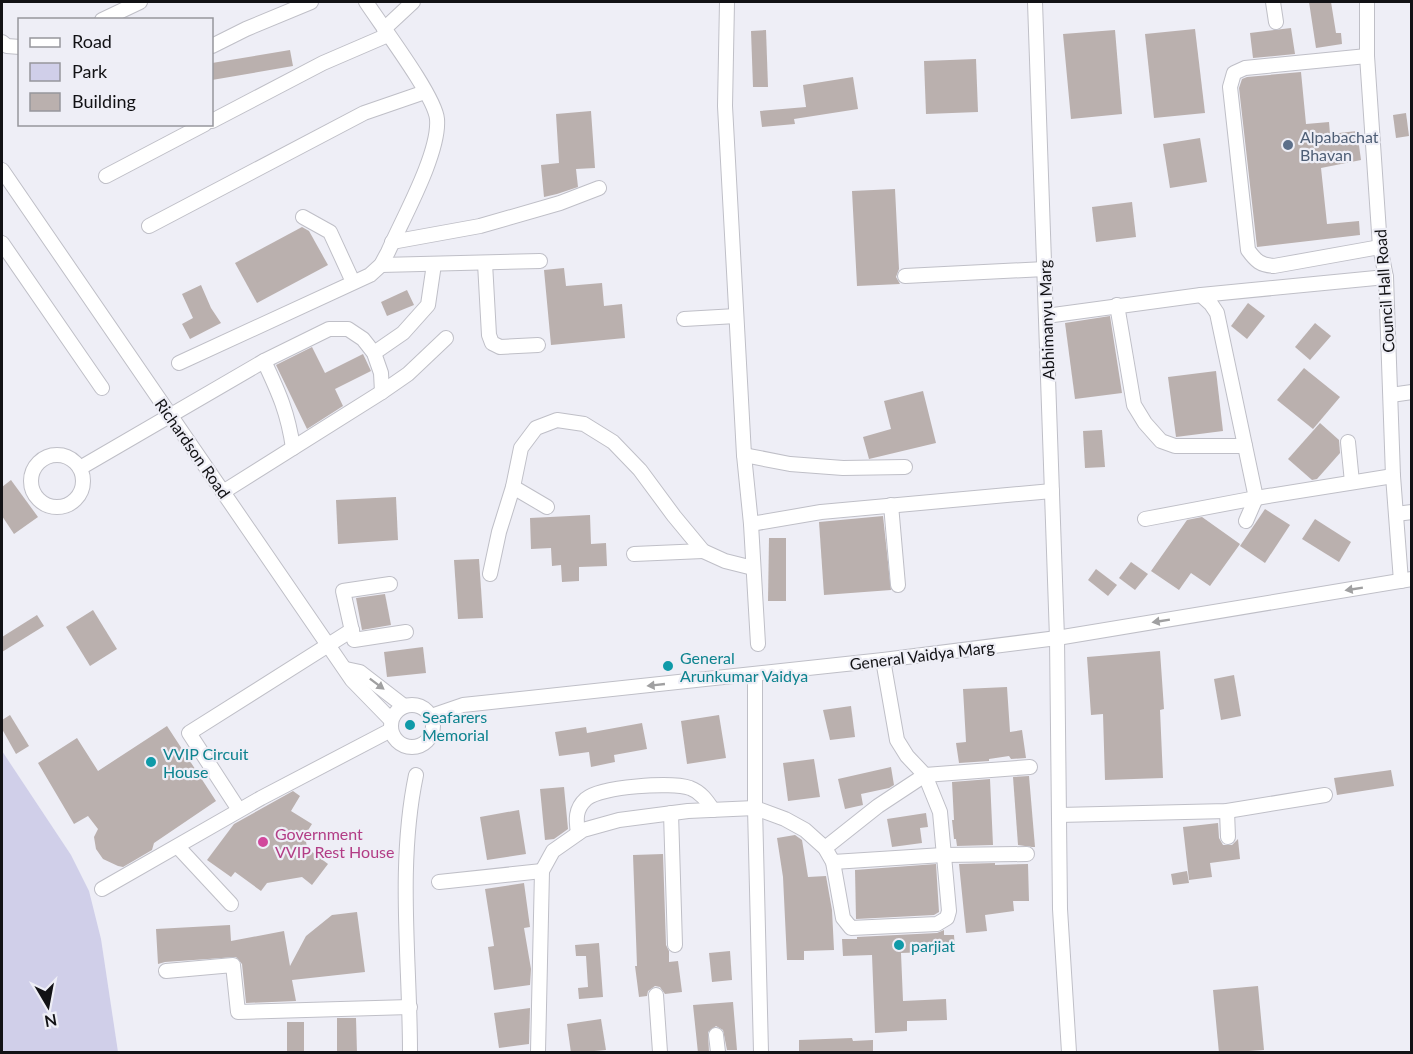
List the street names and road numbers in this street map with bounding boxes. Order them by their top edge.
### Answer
street label: Council Hall Road [1370,229,1398,353]
street label: Abhimanyu Marg [1034,260,1058,380]
street label: Richardson Road [152,395,234,501]
street label: General Vaidya Marg [849,637,995,673]

